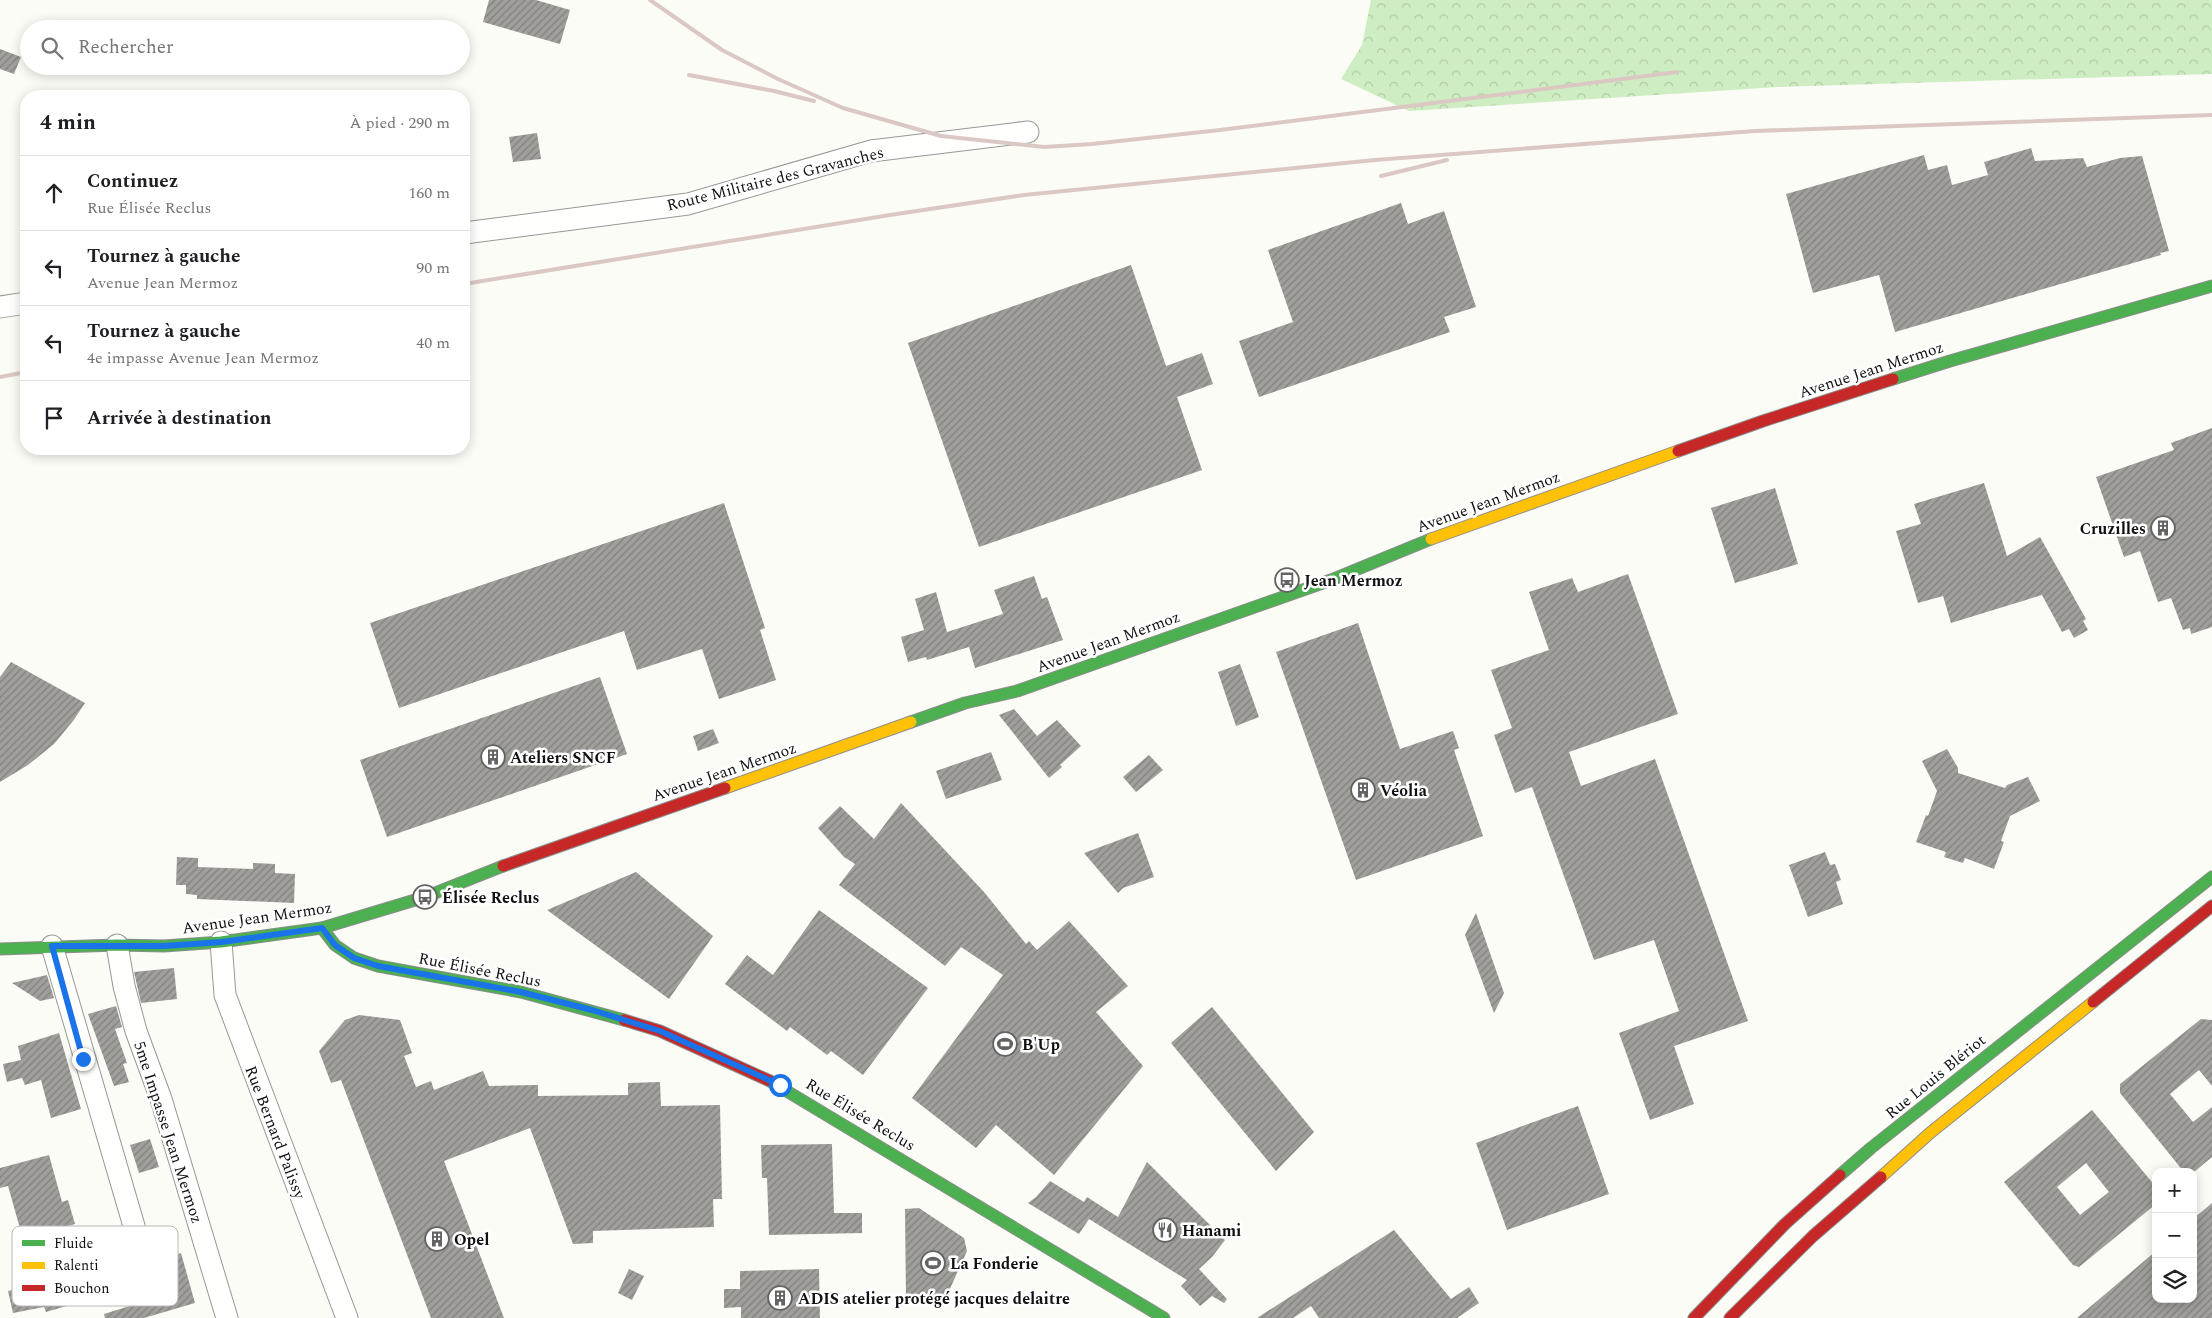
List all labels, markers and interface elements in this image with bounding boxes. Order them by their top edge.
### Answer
search box [20,20,470,75]
text: Rechercher [78,33,174,62]
icon: search [38,34,66,62]
text: 4 min [40,107,96,139]
text: À pied · 290 m [349,111,450,135]
street label: Route Militaire des Gravanches [664,140,886,218]
text: Continuez [87,167,178,196]
icon: ahead [40,179,68,207]
text: 160 m [408,181,450,205]
text: Rue Élisée Reclus [87,196,211,220]
text: Tournez à gauche [87,242,240,271]
icon: left [40,254,68,282]
text: 90 m [416,256,450,280]
text: Avenue Jean Mermoz [87,271,238,295]
text: Tournez à gauche [87,317,240,346]
icon: left [40,329,68,357]
text: 40 m [416,331,450,355]
street label: Avenue Jean Mermoz [1796,335,1947,405]
text: 4e impasse Avenue Jean Mermoz [87,346,319,370]
icon: arrive [40,404,68,432]
text: Arrivée à destination [87,404,271,433]
street label: Avenue Jean Mermoz [1413,465,1563,539]
building icon: Cruzilles [2150,515,2176,541]
place label: Cruzilles [2080,517,2146,541]
bus stop icon: Jean Mermoz [1274,567,1300,593]
place label: Jean Mermoz [1304,569,1403,593]
street label: Avenue Jean Mermoz [1033,605,1183,679]
street label: Avenue Jean Mermoz [649,736,800,808]
building icon: Ateliers SNCF [480,744,506,770]
place label: Ateliers SNCF [510,746,616,770]
building icon: Véolia [1350,777,1376,803]
place label: Véolia [1380,779,1428,803]
bus stop icon: Élisée Reclus [412,884,438,910]
place label: Élisée Reclus [442,886,539,910]
street label: Avenue Jean Mermoz [181,896,334,940]
street label: Rue Élisée Reclus [416,946,543,994]
street label: Rue Louis Blériot [1880,1028,1991,1125]
sports icon: B'Up [992,1031,1018,1057]
place label: B'Up [1022,1033,1060,1057]
street label: 5me Impasse Jean Mermoz [127,1038,209,1226]
route end [72,1048,95,1071]
street label: Rue Bernard Palissy [239,1062,312,1204]
street label: Rue Élisée Reclus [801,1073,920,1157]
route start [769,1074,792,1097]
map controls [2152,1168,2197,1303]
button: + [2152,1168,2197,1213]
button: − [2152,1213,2197,1258]
restaurant icon: Hanami [1152,1217,1178,1243]
place label: Hanami [1182,1219,1241,1243]
legend [12,1226,178,1306]
building icon: Opel [424,1226,450,1252]
place label: Opel [454,1228,489,1252]
text: Fluide [54,1233,93,1254]
sports icon: La Fonderie [920,1250,946,1276]
place label: La Fonderie [950,1252,1038,1276]
text: Ralenti [54,1255,99,1276]
button: layers [2152,1258,2197,1303]
text: Bouchon [54,1278,109,1299]
building icon: ADIS atelier protégé jacques delaitre [767,1285,793,1311]
place label: ADIS atelier protégé jacques delaitre [798,1287,1070,1311]

